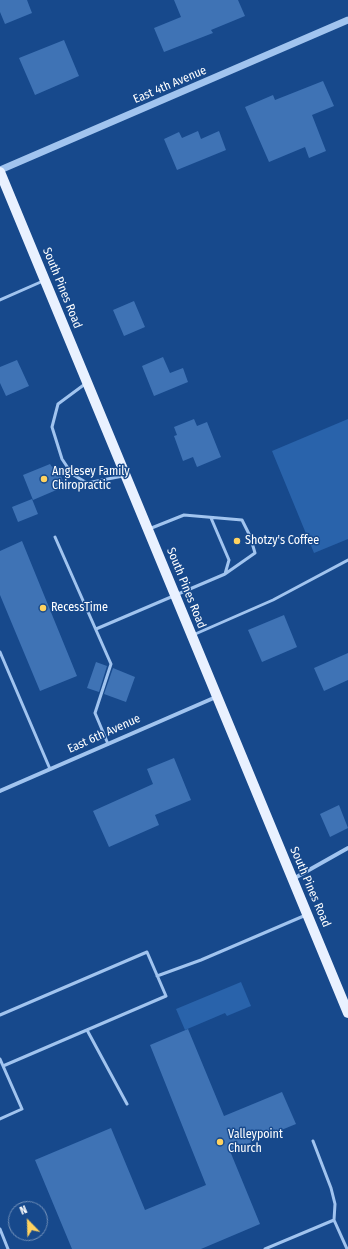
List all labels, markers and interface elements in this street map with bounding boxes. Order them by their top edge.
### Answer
street label: East 4th Avenue [131,63,209,107]
street label: South Pines Road [39,245,85,331]
place label: Anglesey Family Chiropractic [52,465,130,493]
marker: Anglesey Family Chiropractic [39,474,49,484]
place label: Shotzy's Coffee [245,534,319,548]
marker: Shotzy's Coffee [232,536,242,546]
street label: South Pines Road [163,545,209,631]
place label: RecessTime [51,601,108,615]
marker: RecessTime [38,603,48,613]
street label: East 6th Avenue [65,712,143,756]
street label: South Pines Road [287,845,333,929]
place label: Valleypoint Church [228,1128,283,1156]
marker: Valleypoint Church [215,1137,225,1147]
north arrow [8,1201,48,1241]
text: N [18,1203,29,1218]

